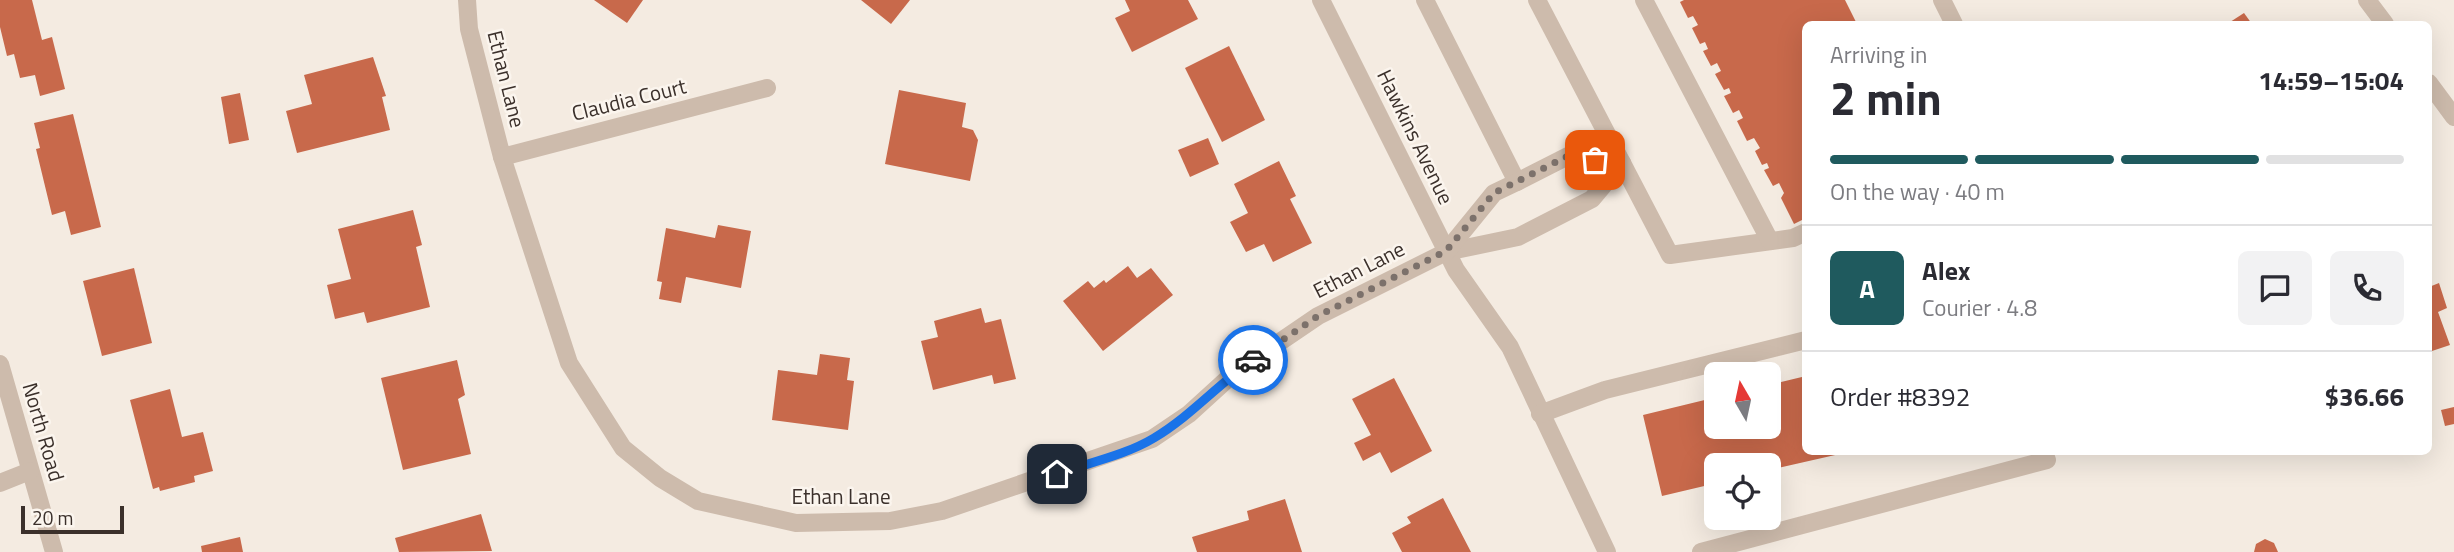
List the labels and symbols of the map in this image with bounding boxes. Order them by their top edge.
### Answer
street label: Ethan Lane [479,27,534,131]
street label: Hawkins Avenue [1369,64,1462,210]
street label: Claudia Court [568,69,690,129]
pin [1565,130,1625,190]
street label: Ethan Lane [1307,232,1410,306]
courier [1218,325,1288,395]
north arrow [1704,362,1782,439]
street label: North Road [15,379,73,485]
pin [1027,444,1087,504]
street label: Ethan Lane [791,480,891,512]
scale bar [21,503,124,535]

